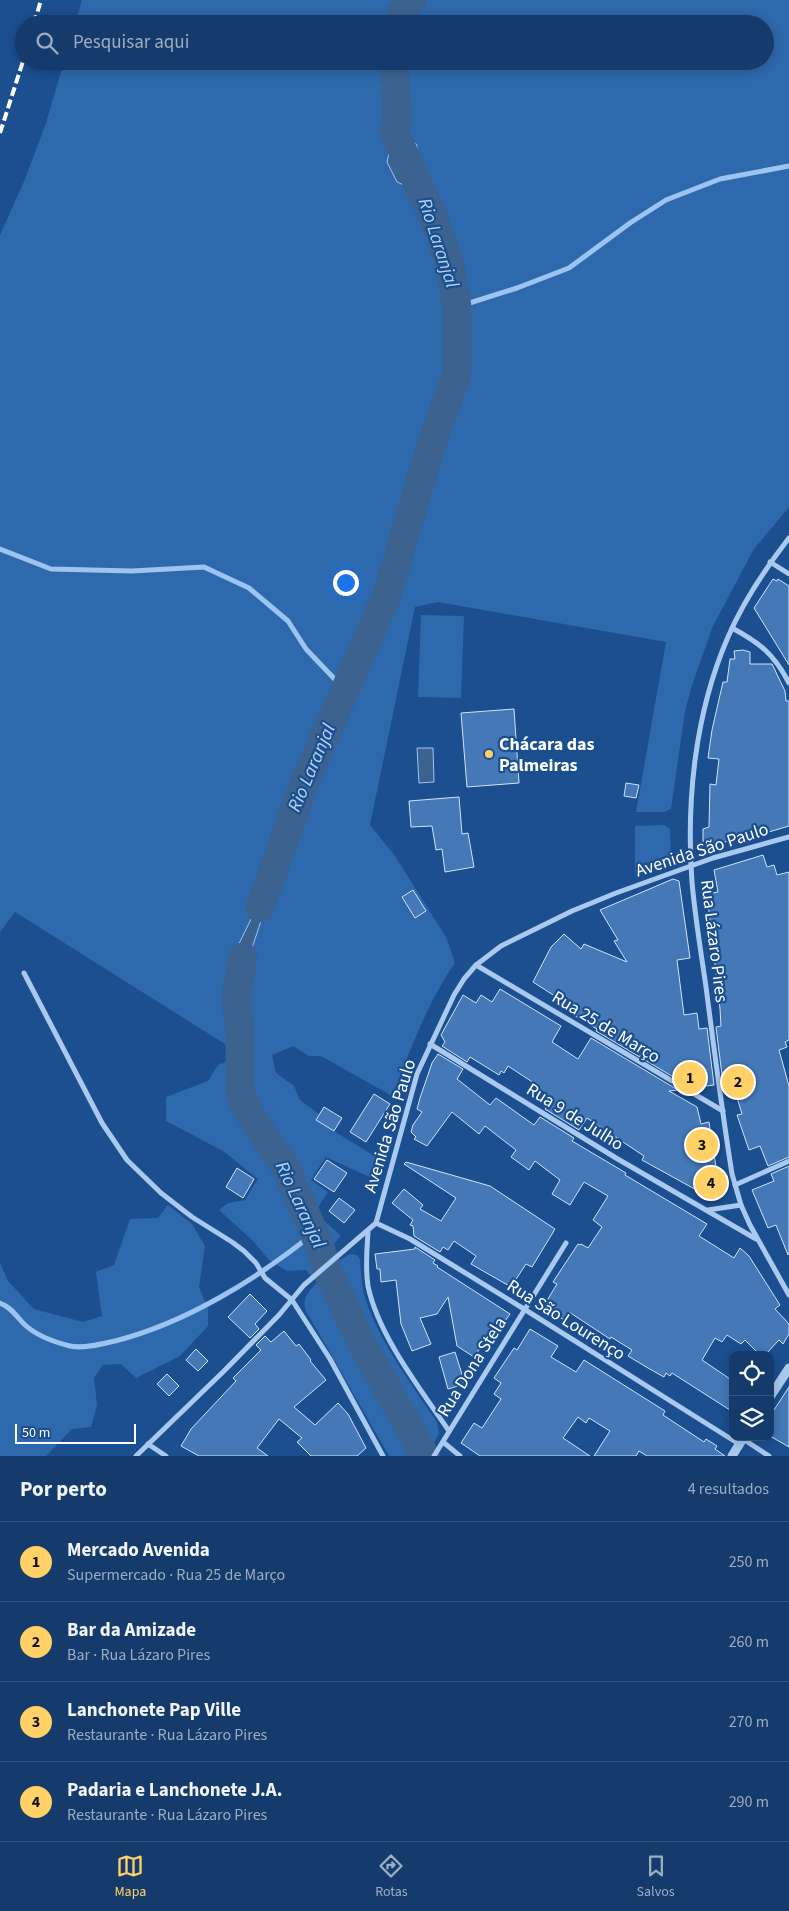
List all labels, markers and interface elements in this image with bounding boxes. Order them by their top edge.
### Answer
search box [15,15,774,70]
icon: search [33,29,61,57]
text: Pesquisar aqui [73,29,189,56]
water label: Rio Laranjal [411,195,465,292]
your location [333,570,359,596]
water label: Rio Laranjal [281,720,343,816]
place label: Chácara das Palmeiras [499,732,595,778]
marker: Chácara das Palmeiras [483,748,495,760]
street label: Avenida São Paulo [632,817,772,883]
street label: Rua Lázaro Pires [694,878,734,1004]
street label: Rua 25 de Março [547,985,665,1069]
street label: Avenida São Paulo [358,1056,422,1196]
pin: 1 [674,1059,706,1097]
pin: 2 [722,1063,754,1101]
street label: Rua 9 de Julho [522,1077,628,1157]
pin: 3 [686,1126,718,1164]
water label: Rio Laranjal [268,1157,332,1253]
pin: 4 [695,1164,727,1202]
street label: Rua São Lourenço [502,1274,630,1366]
street label: Rua Dona Stela [431,1312,513,1422]
map controls [729,1351,774,1441]
button: locate [729,1351,774,1396]
button: layers [729,1396,774,1441]
scale bar [15,1421,136,1444]
text: 50 m [22,1423,50,1443]
text: Por perto [20,1474,107,1504]
text: 4 resultados [688,1478,769,1500]
text: Mercado Avenida [67,1537,210,1564]
text: 1 [32,1551,40,1573]
text: 250 m [729,1551,769,1573]
text: Supermercado · Rua 25 de Março [67,1564,285,1586]
text: Bar da Amizade [67,1617,196,1644]
text: 2 [32,1631,40,1653]
text: 260 m [729,1631,769,1653]
text: Bar · Rua Lázaro Pires [67,1644,210,1666]
text: Lanchonete Pap Ville [67,1697,241,1724]
text: 3 [32,1711,40,1733]
text: 270 m [729,1711,769,1733]
text: Restaurante · Rua Lázaro Pires [67,1724,267,1746]
text: Padaria e Lanchonete J.A. [67,1777,282,1804]
text: 4 [32,1791,40,1813]
text: 290 m [729,1791,769,1813]
text: Restaurante · Rua Lázaro Pires [67,1804,267,1826]
tab: Mapa [114,1852,146,1902]
tab: Rotas [375,1852,408,1902]
tab: Salvos [637,1852,675,1902]

